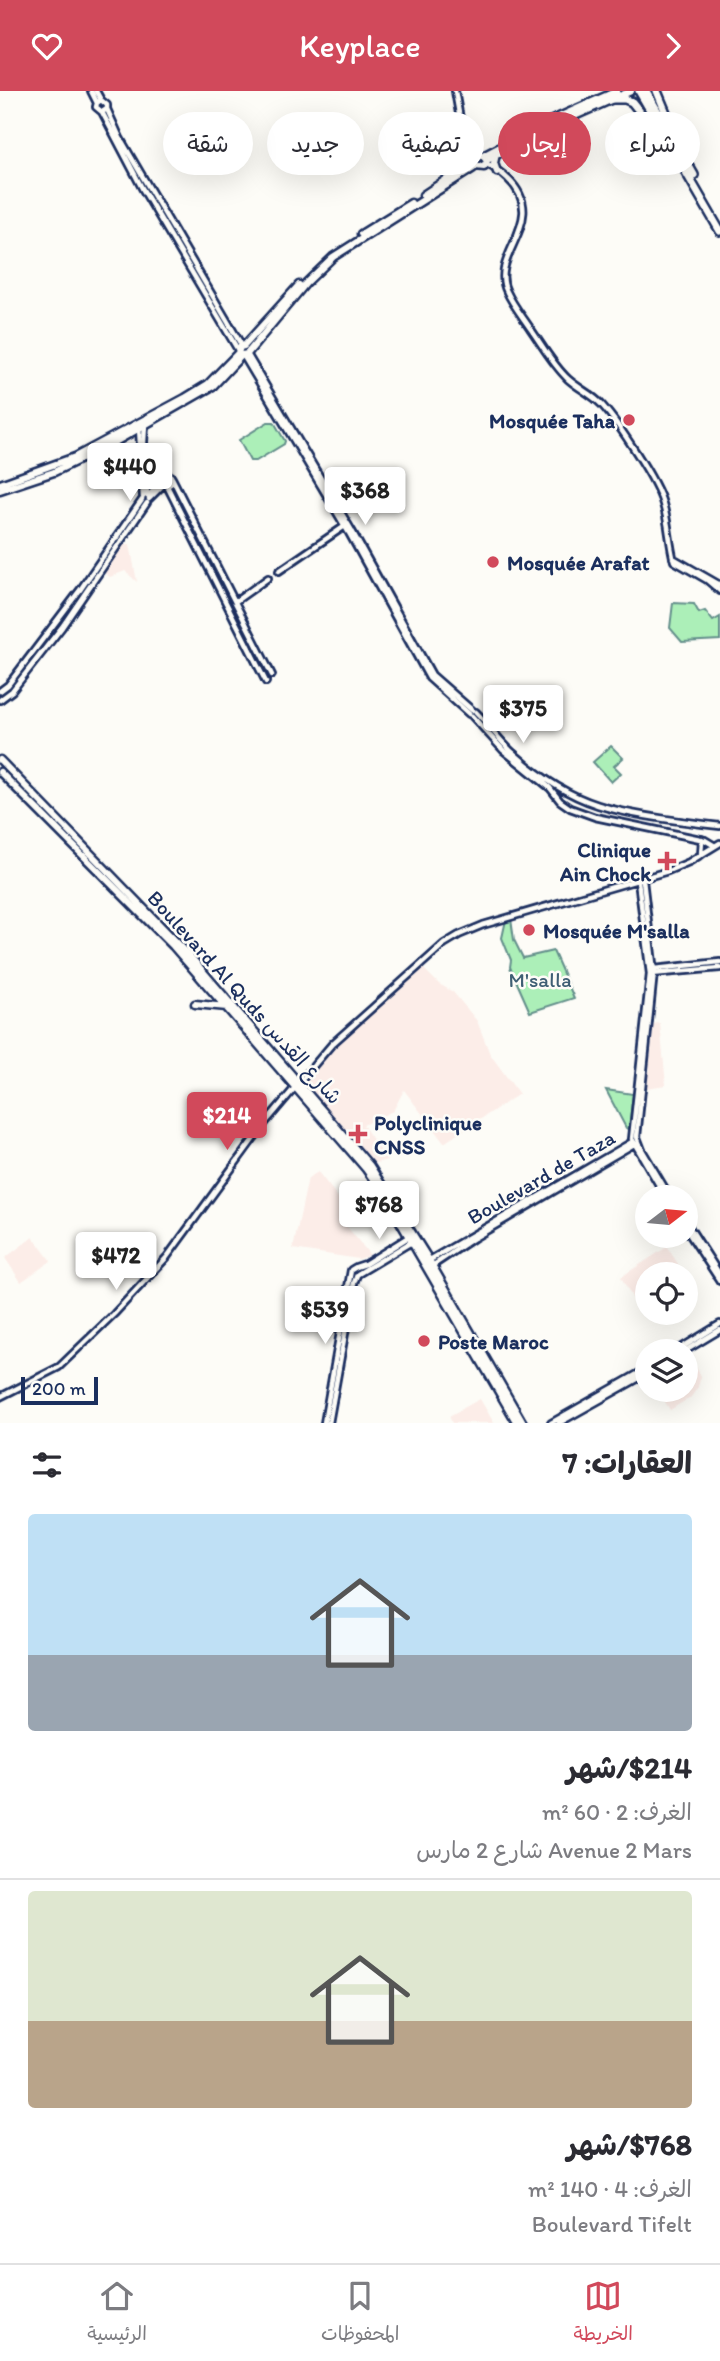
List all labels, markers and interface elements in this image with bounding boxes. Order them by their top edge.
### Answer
icon: heart [28,27,66,65]
text: Keyplace [299,27,421,65]
icon: forward [654,27,692,65]
chip: شقة [163,112,253,175]
chip: جديد [267,112,364,175]
chip: تصفية [378,112,484,175]
chip: إيجار [498,112,591,175]
chip: شراء [605,112,700,175]
place label: Mosquée Taha [489,408,616,434]
marker: Mosquée Taha [621,412,637,428]
pin: $440 [89,443,171,503]
text: $440 [103,452,157,480]
pin: $368 [324,467,406,527]
text: $368 [341,476,389,504]
place label: Mosquée Arafat [507,550,649,576]
marker: Mosquée Arafat [485,554,501,570]
pin: $375 [482,685,564,745]
text: $375 [499,694,547,722]
place label: Clinique Ain Chock [559,837,652,886]
marker: Clinique Ain Chock [657,851,677,871]
street label: Boulevard Al Quds شارع القدس [140,885,347,1111]
place label: Mosquée M'salla [543,918,690,944]
marker: Mosquée M'salla [521,922,537,938]
park label: M'salla [509,967,571,992]
pin: $214 [186,1093,268,1152]
text: $214 [203,1101,251,1129]
place label: Polyclinique CNSS [374,1110,482,1159]
marker: Polyclinique CNSS [348,1124,368,1144]
street label: Boulevard de Taza [463,1125,619,1229]
pin: $768 [338,1181,420,1241]
north arrow [635,1185,698,1248]
map controls [635,1185,698,1402]
text: $768 [355,1190,403,1218]
pin: $472 [75,1233,157,1292]
text: $472 [92,1241,141,1269]
button: locate [635,1262,698,1325]
pin: $539 [284,1287,366,1346]
text: $539 [301,1295,349,1323]
place label: Poste Maroc [438,1329,549,1354]
marker: Poste Maroc [416,1333,432,1349]
button: layers [635,1339,698,1402]
scale bar [21,1374,98,1406]
text: 200 m [32,1377,86,1400]
text: العقارات: 7 [563,1444,692,1481]
icon: filters [28,1446,66,1484]
icon: home [297,1560,423,1686]
text: $214/شهر [567,1749,692,1786]
text: الغرف: 2 · 60 m² [542,1798,692,1826]
text: Avenue 2 Mars شارع 2 مارس [416,1836,692,1864]
icon: home [297,1937,423,2063]
text: $768/شهر [567,2126,692,2163]
text: الغرف: 4 · 140 m² [528,2175,692,2203]
text: Boulevard Tifelt [532,2210,692,2238]
tab: الرئيسية [87,2277,147,2350]
tab: المحفوظات [321,2277,399,2350]
tab: الخريطة [574,2277,633,2350]

